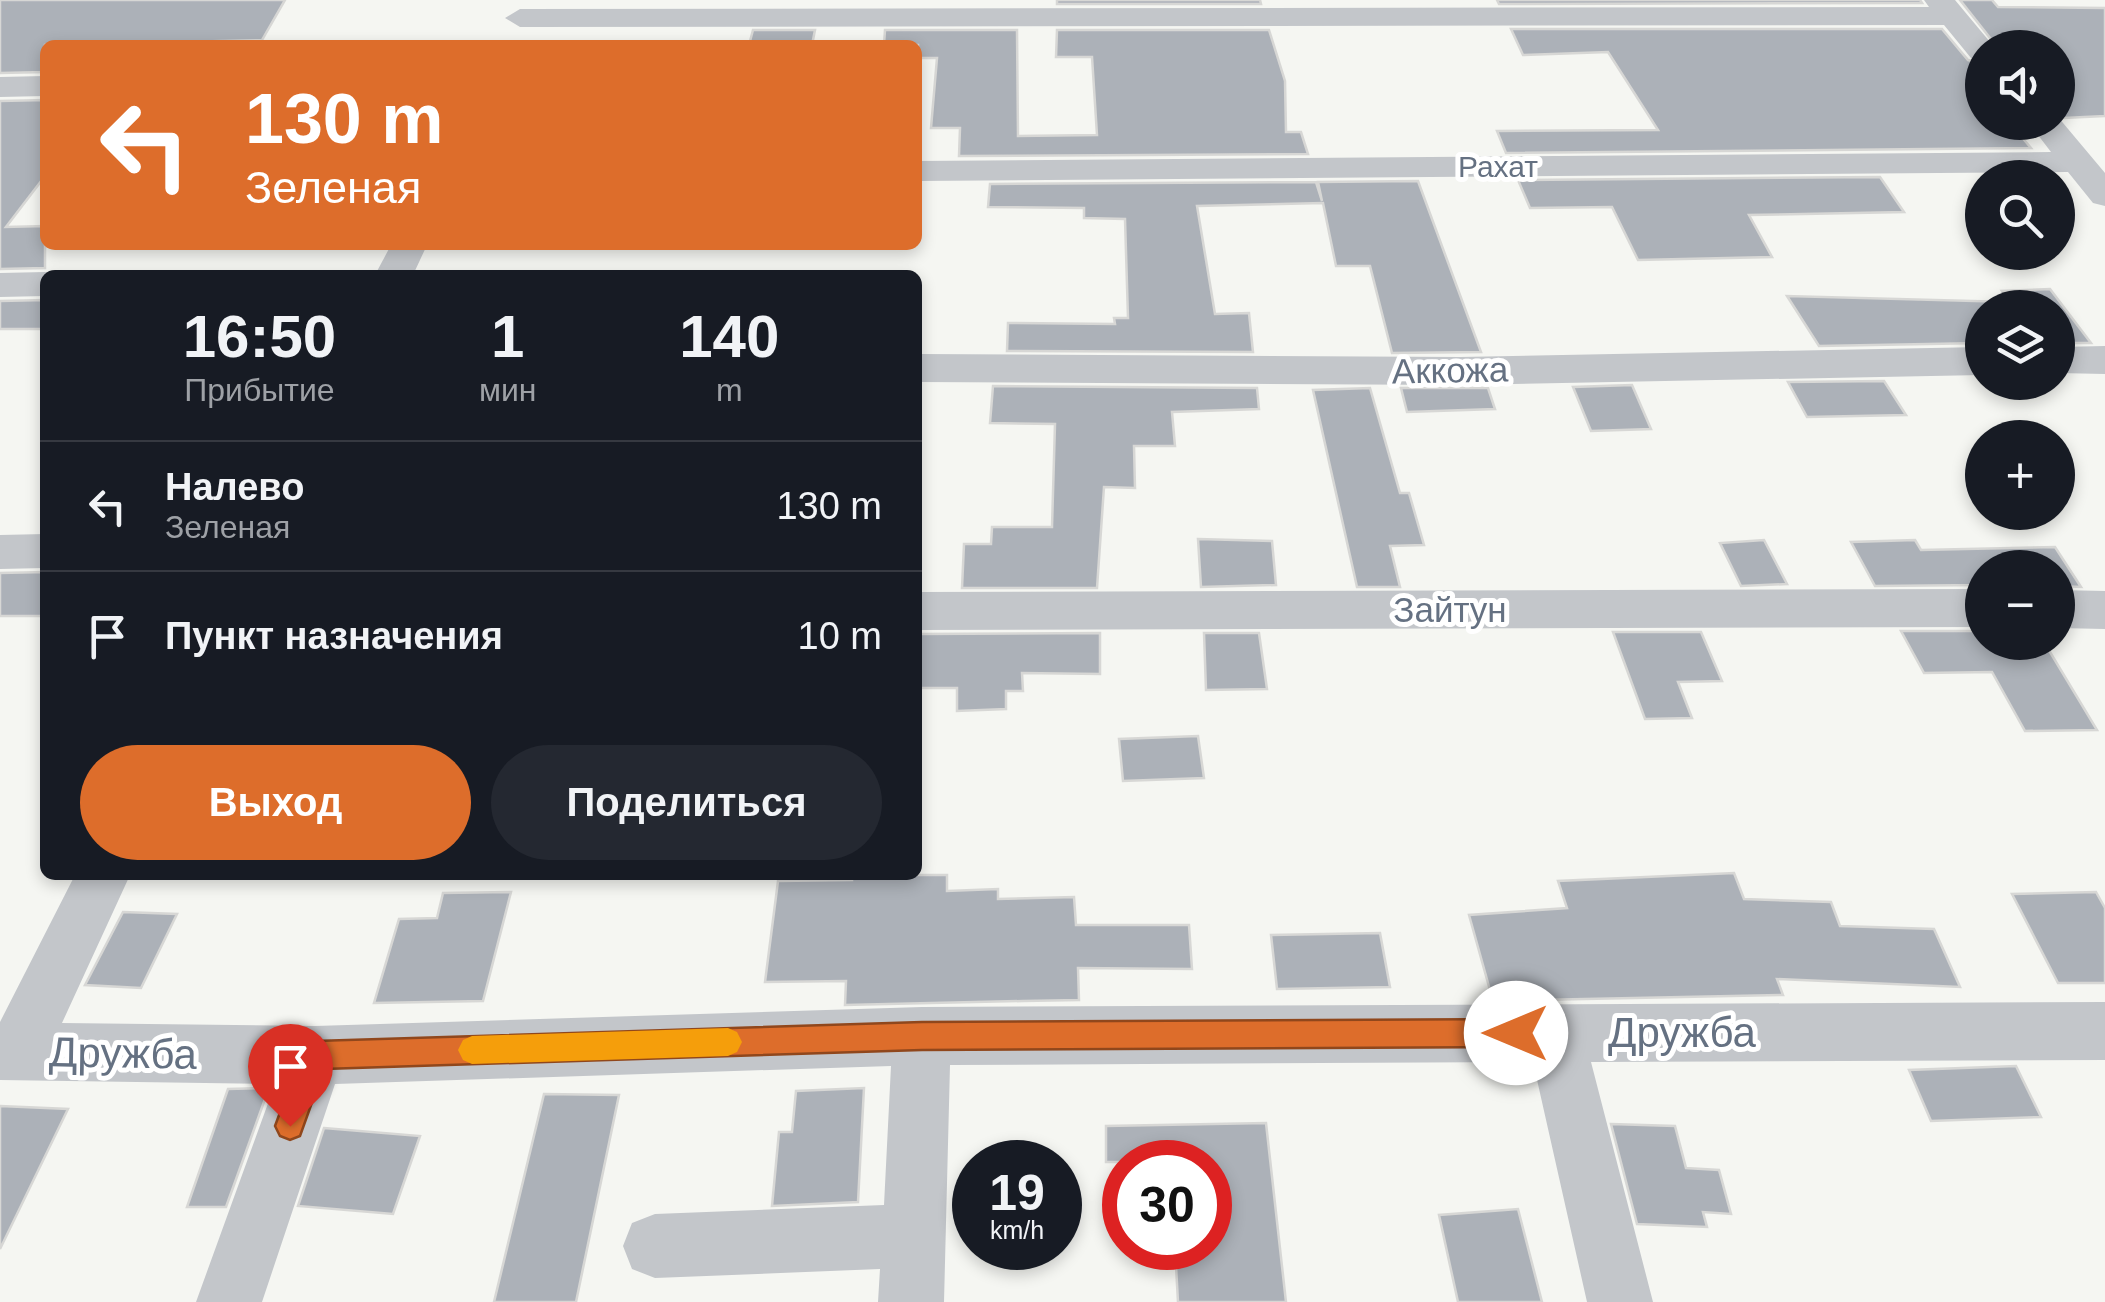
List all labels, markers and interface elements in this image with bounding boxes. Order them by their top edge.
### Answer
map controls [1965,30,2075,660]
button: sound [1965,30,2075,140]
icon: left [80,80,210,210]
text: 130 m [245,80,443,158]
street label: Рахат [1458,150,1538,183]
button: search [1965,160,2075,270]
text: Зеленая [245,162,421,213]
button: layers [1965,290,2075,400]
text: 16:50 [183,303,336,370]
text: 1 [491,303,524,370]
text: 140 [679,303,779,370]
street label: Аккожа [1392,349,1509,391]
text: Прибытие [184,372,335,408]
text: мин [479,372,536,408]
text: m [716,372,743,408]
button: + [1965,420,2075,530]
text: Налево [165,466,304,508]
icon: left [80,479,135,534]
text: 130 m [776,485,882,527]
text: Зеленая [165,509,290,545]
button: − [1965,550,2075,660]
street label: Зайтун [1393,590,1507,629]
icon: arrive [80,609,135,664]
text: Пункт назначения [165,615,503,657]
text: 10 m [798,615,882,657]
button: Выход [80,745,471,860]
button: Поделиться [491,745,882,860]
position arrow [1464,981,1568,1085]
street label: Дружба [1608,1009,1757,1056]
pin [248,1024,333,1127]
street label: Дружба [49,1028,198,1078]
icon: arrive [263,1039,318,1094]
speed limit sign: 30 [1102,1140,1232,1270]
text: 19 [989,1165,1045,1221]
text: km/h [990,1216,1044,1244]

